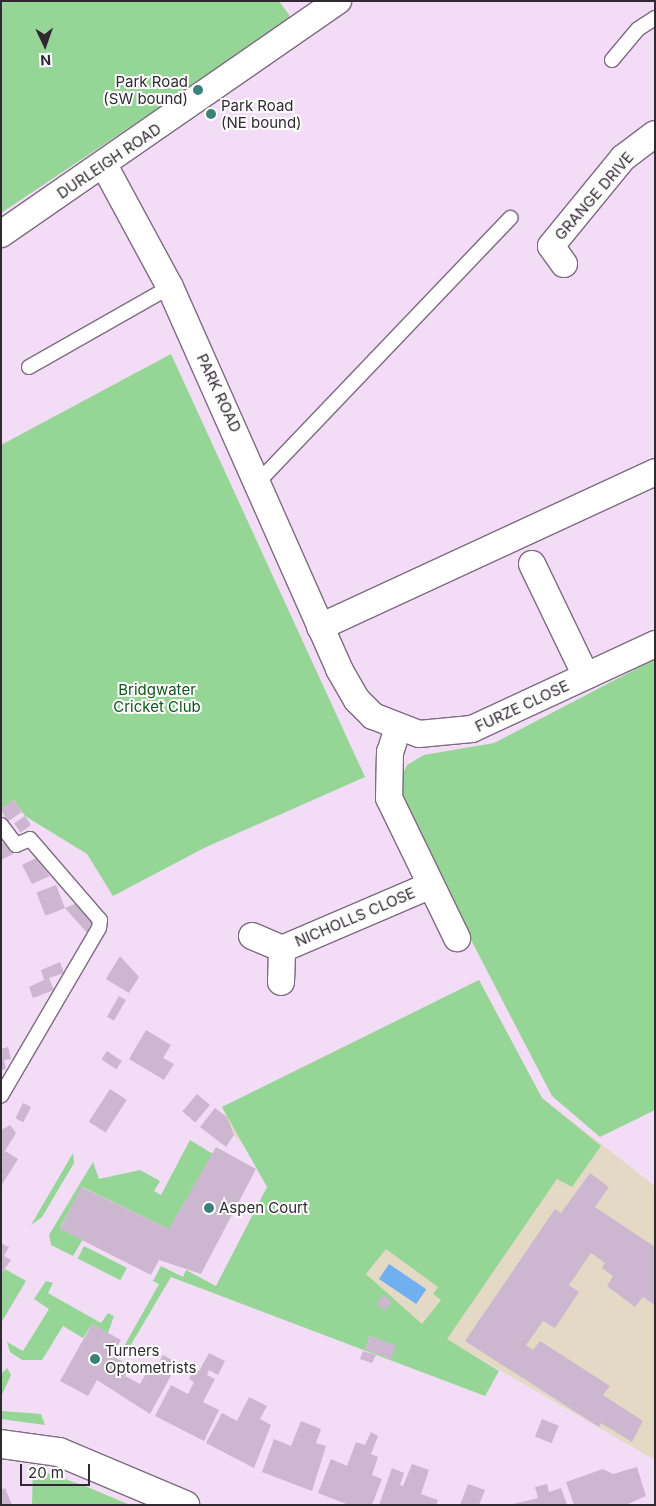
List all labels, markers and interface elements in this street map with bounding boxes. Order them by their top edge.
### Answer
north arrow [20,20,70,70]
text: N [40,52,52,69]
place label: Park Road (SW bound) [103,72,188,107]
marker: Park Road (SW bound) [192,84,204,96]
place label: Park Road (NE bound) [221,96,302,131]
marker: Park Road (NE bound) [205,108,217,120]
street label: DURLEIGH ROAD [54,120,164,202]
street label: GRANGE DRIVE [551,148,637,244]
street label: PARK ROAD [193,351,245,435]
street label: FURZE CLOSE [472,676,572,736]
park label: Bridgwater Cricket Club [113,680,201,715]
street label: NICHOLLS CLOSE [292,884,418,950]
place label: Aspen Court [219,1199,308,1217]
marker: Aspen Court [203,1202,215,1214]
place label: Turners Optometrists [105,1341,196,1376]
marker: Turners Optometrists [89,1353,101,1365]
scale bar [22,1454,92,1486]
text: 20 m [28,1463,64,1482]

